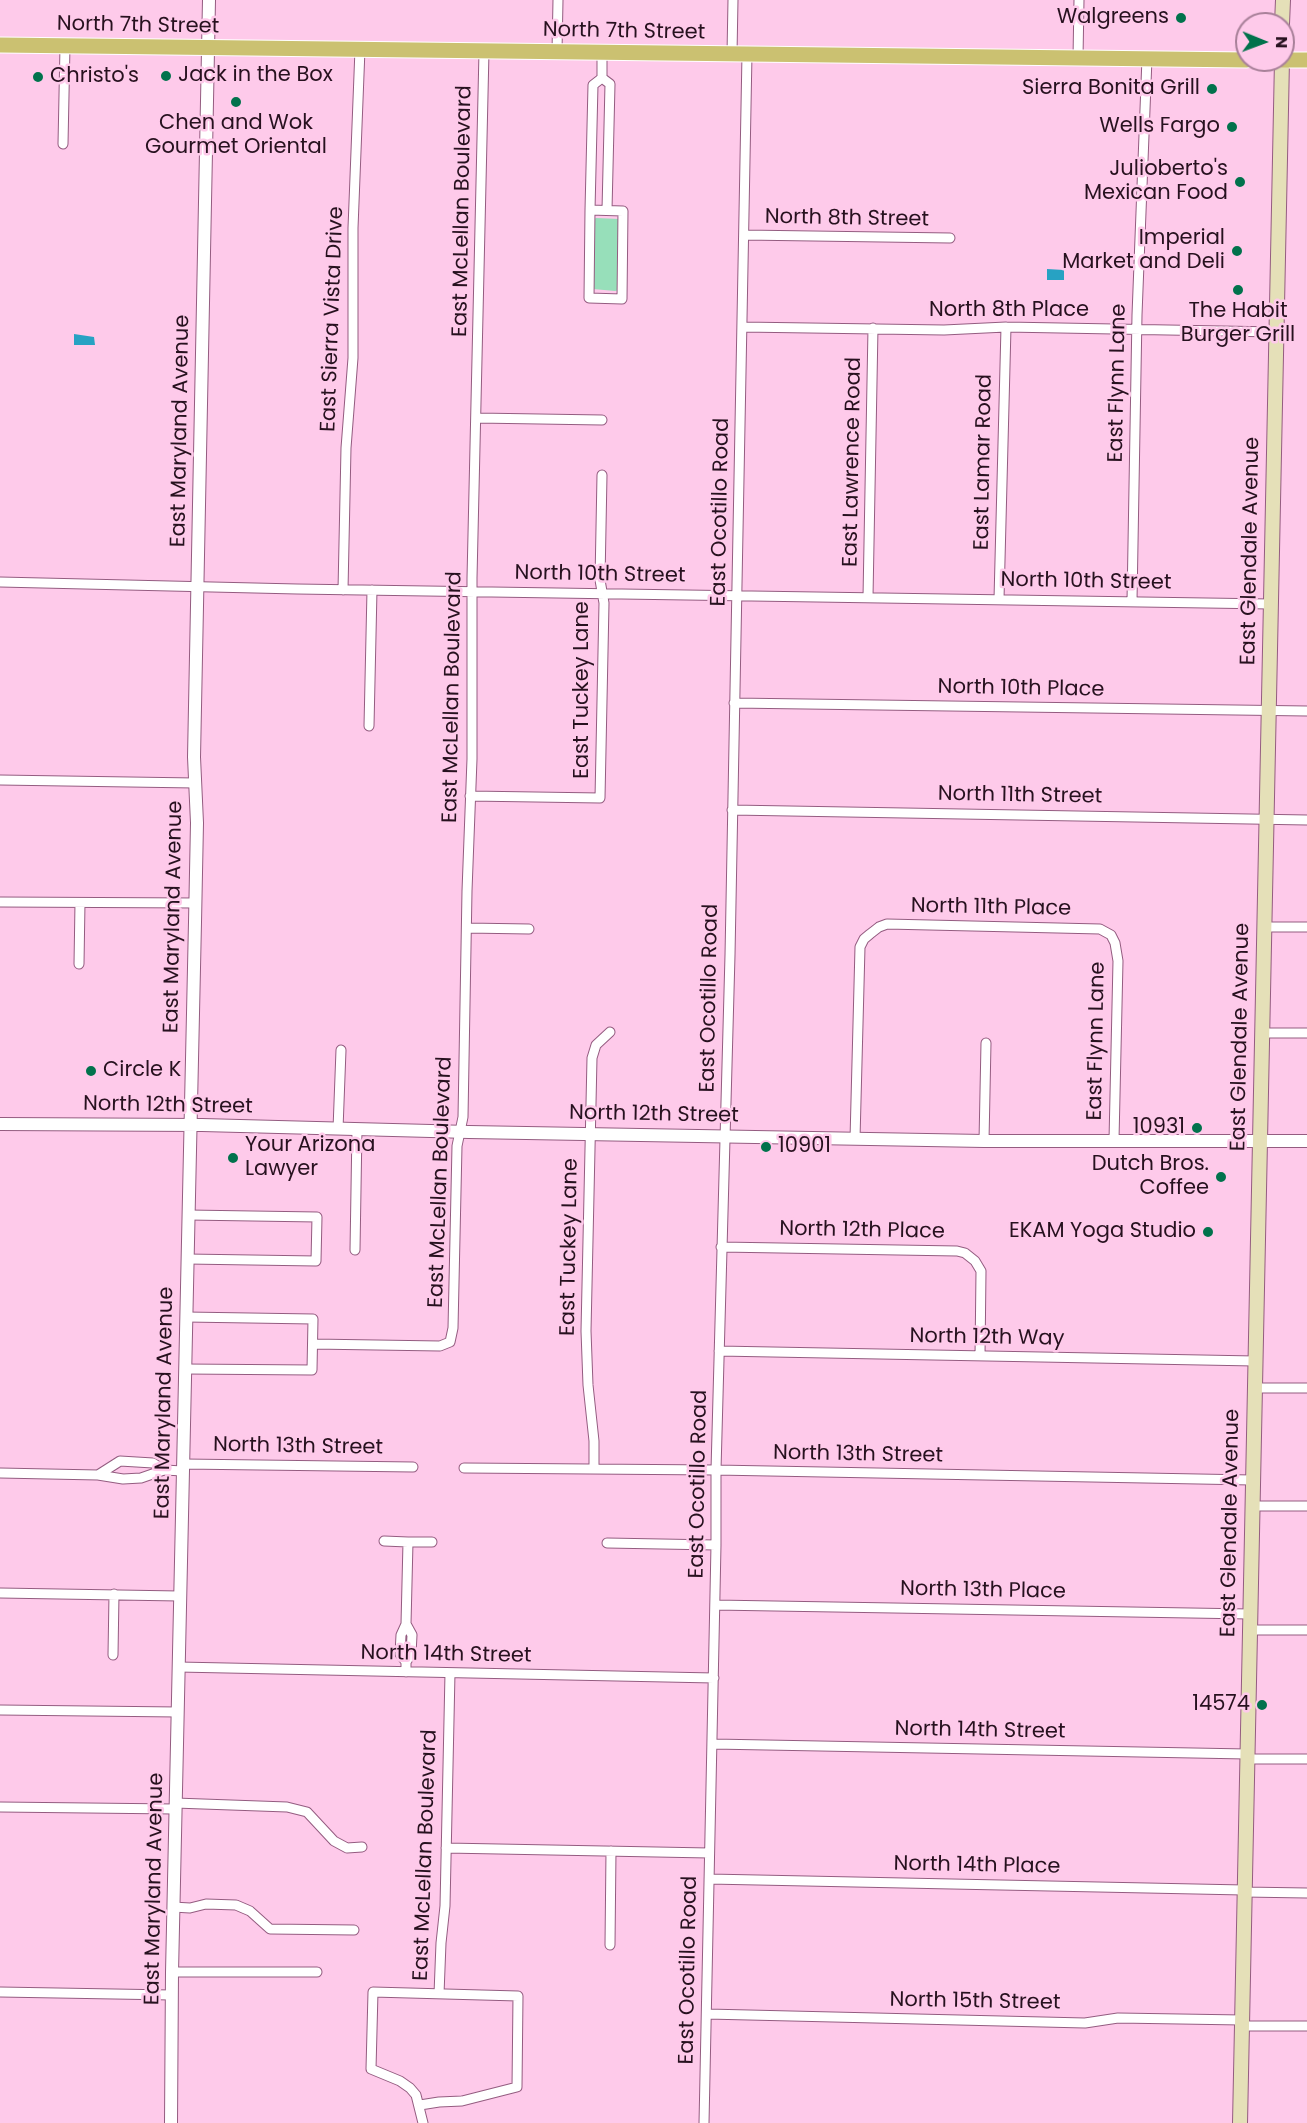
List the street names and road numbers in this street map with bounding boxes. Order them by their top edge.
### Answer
street label: North 7th Street [57,12,219,40]
street label: North 7th Street [543,18,705,46]
street label: East McLellan Boulevard [448,85,478,337]
street label: North 8th Street [765,205,929,233]
street label: East Sierra Vista Drive [316,206,350,432]
street label: North 8th Place [929,298,1089,324]
street label: East Flynn Lane [1104,303,1132,463]
street label: East Maryland Avenue [166,315,196,547]
street label: East Lawrence Road [839,357,867,567]
street label: East Lamar Road [970,374,998,550]
street label: East Ocotillo Road [707,417,735,607]
street label: East Glendale Avenue [1236,437,1266,665]
street label: North 10th Street [514,561,686,589]
street label: North 10th Street [1000,568,1172,596]
street label: East McLellan Boulevard [438,571,468,823]
street label: East Tuckey Lane [570,601,596,779]
street label: North 10th Place [937,675,1105,703]
street label: North 11th Street [938,782,1102,810]
street label: East Maryland Avenue [159,801,189,1033]
street label: North 11th Place [911,894,1071,922]
street label: East Ocotillo Road [696,903,724,1093]
street label: East Glendale Avenue [1226,923,1256,1151]
street label: East Flynn Lane [1083,961,1111,1121]
street label: East McLellan Boulevard [424,1056,458,1308]
street label: North 12th Street [83,1092,253,1120]
street label: North 12th Street [569,1101,739,1129]
street label: East Tuckey Lane [556,1158,584,1336]
street label: North 12th Place [779,1217,945,1245]
street label: East Maryland Avenue [150,1287,180,1519]
street label: North 12th Way [909,1324,1065,1352]
street label: East Ocotillo Road [685,1389,713,1579]
street label: East Glendale Avenue [1216,1409,1246,1637]
street label: North 13th Street [213,1433,383,1461]
street label: North 13th Street [773,1441,943,1469]
street label: North 13th Place [900,1577,1066,1605]
street label: North 14th Street [360,1641,532,1669]
street label: North 14th Street [894,1717,1066,1745]
street label: East McLellan Boulevard [409,1729,443,1981]
street label: East Maryland Avenue [140,1773,170,2005]
street label: North 14th Place [893,1852,1061,1880]
street label: East Ocotillo Road [675,1875,703,2065]
street label: North 15th Street [889,1988,1061,2016]

